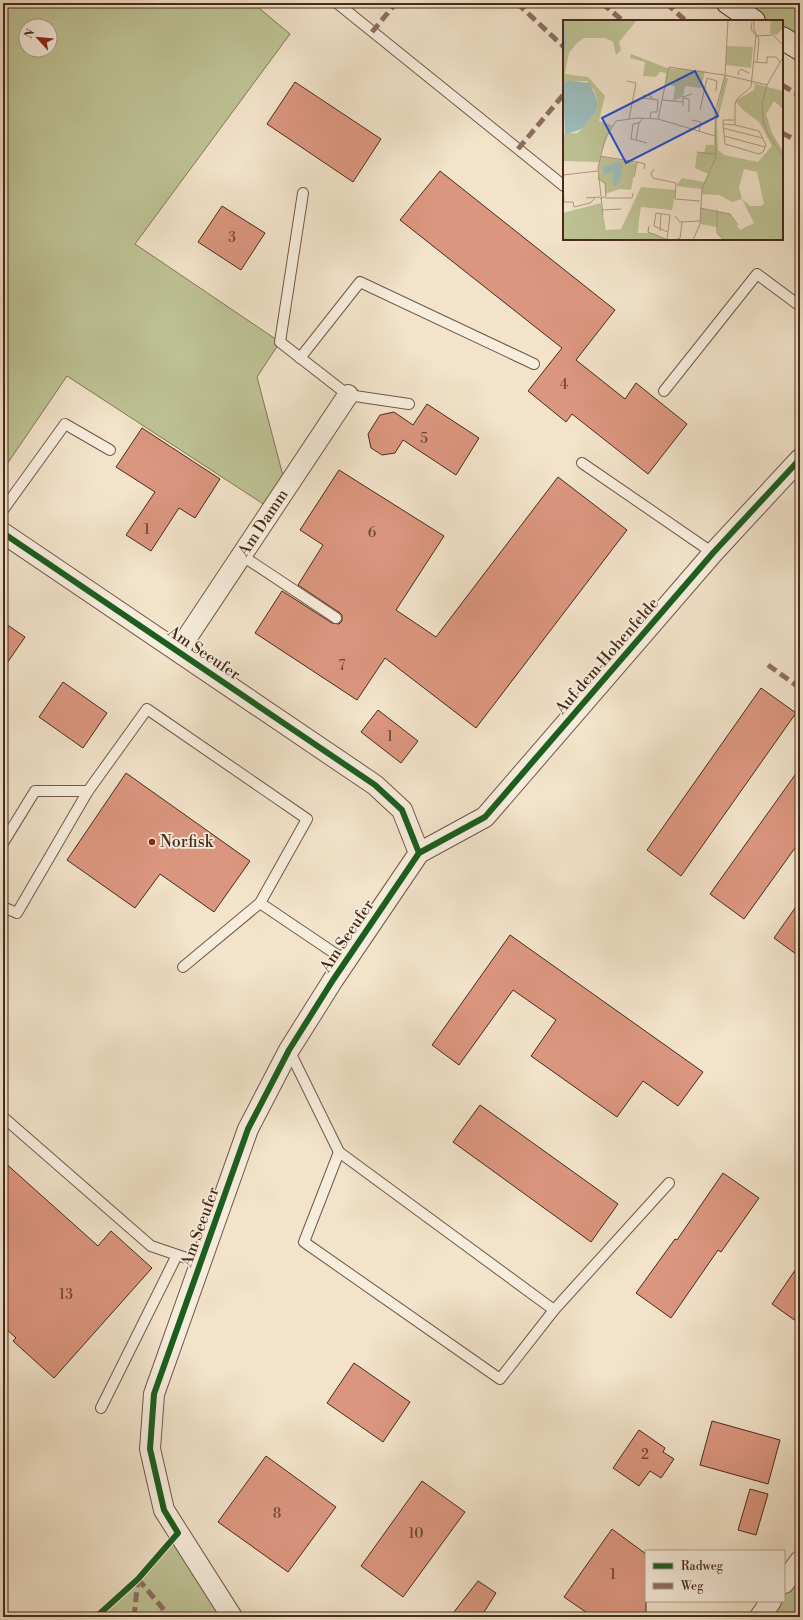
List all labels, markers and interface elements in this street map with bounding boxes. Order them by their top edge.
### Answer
north arrow [18,18,58,58]
inset map [563,20,783,240]
text: N [22,27,38,41]
house number: 3 [228,229,236,247]
house number: 4 [560,376,568,394]
house number: 5 [420,430,428,448]
street label: Am Damm [233,485,293,561]
house number: 1 [144,521,150,539]
house number: 6 [368,524,377,542]
street label: Auf dem Hohenfelde [550,594,663,719]
street label: Am Seeufer [163,621,244,685]
house number: 7 [338,657,346,675]
house number: 1 [387,728,393,746]
place label: Norfisk [160,832,215,852]
marker: Norfisk [147,837,157,847]
street label: Am Seeufer [315,896,379,977]
street label: Am Seeufer [176,1184,224,1270]
house number: 13 [59,1286,73,1304]
house number: 2 [641,1446,649,1464]
house number: 8 [273,1505,281,1523]
house number: 10 [409,1525,423,1543]
legend [645,1550,785,1602]
text: Radweg [681,1559,724,1574]
house number: 1 [610,1566,616,1584]
text: Weg [680,1579,704,1594]

